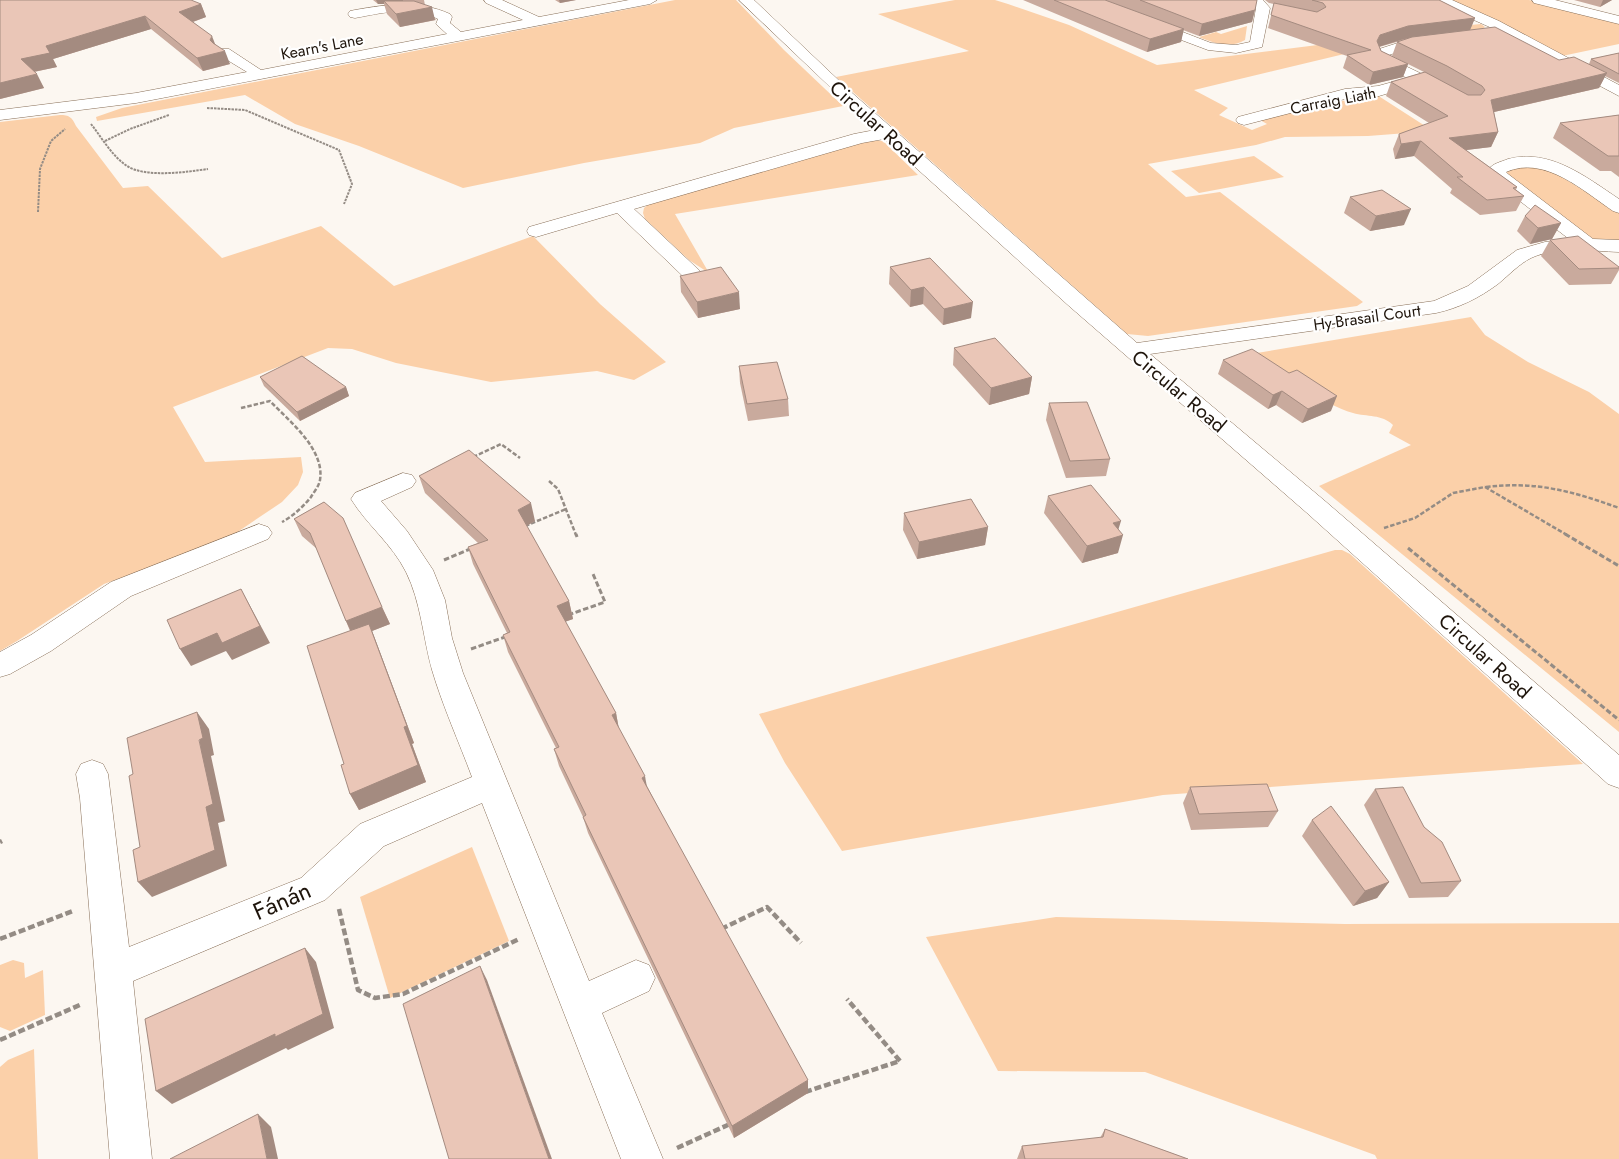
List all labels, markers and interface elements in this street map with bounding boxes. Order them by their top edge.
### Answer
street label: Kearn's Lane [279,27,365,66]
street label: Circular Road [823,74,928,173]
street label: Carraig Liath [1288,81,1378,120]
street label: Hy-Brasail Court [1312,299,1422,336]
street label: Circular Road [1125,343,1232,440]
street label: Circular Road [1432,607,1537,706]
street label: Fánán [247,872,317,929]

